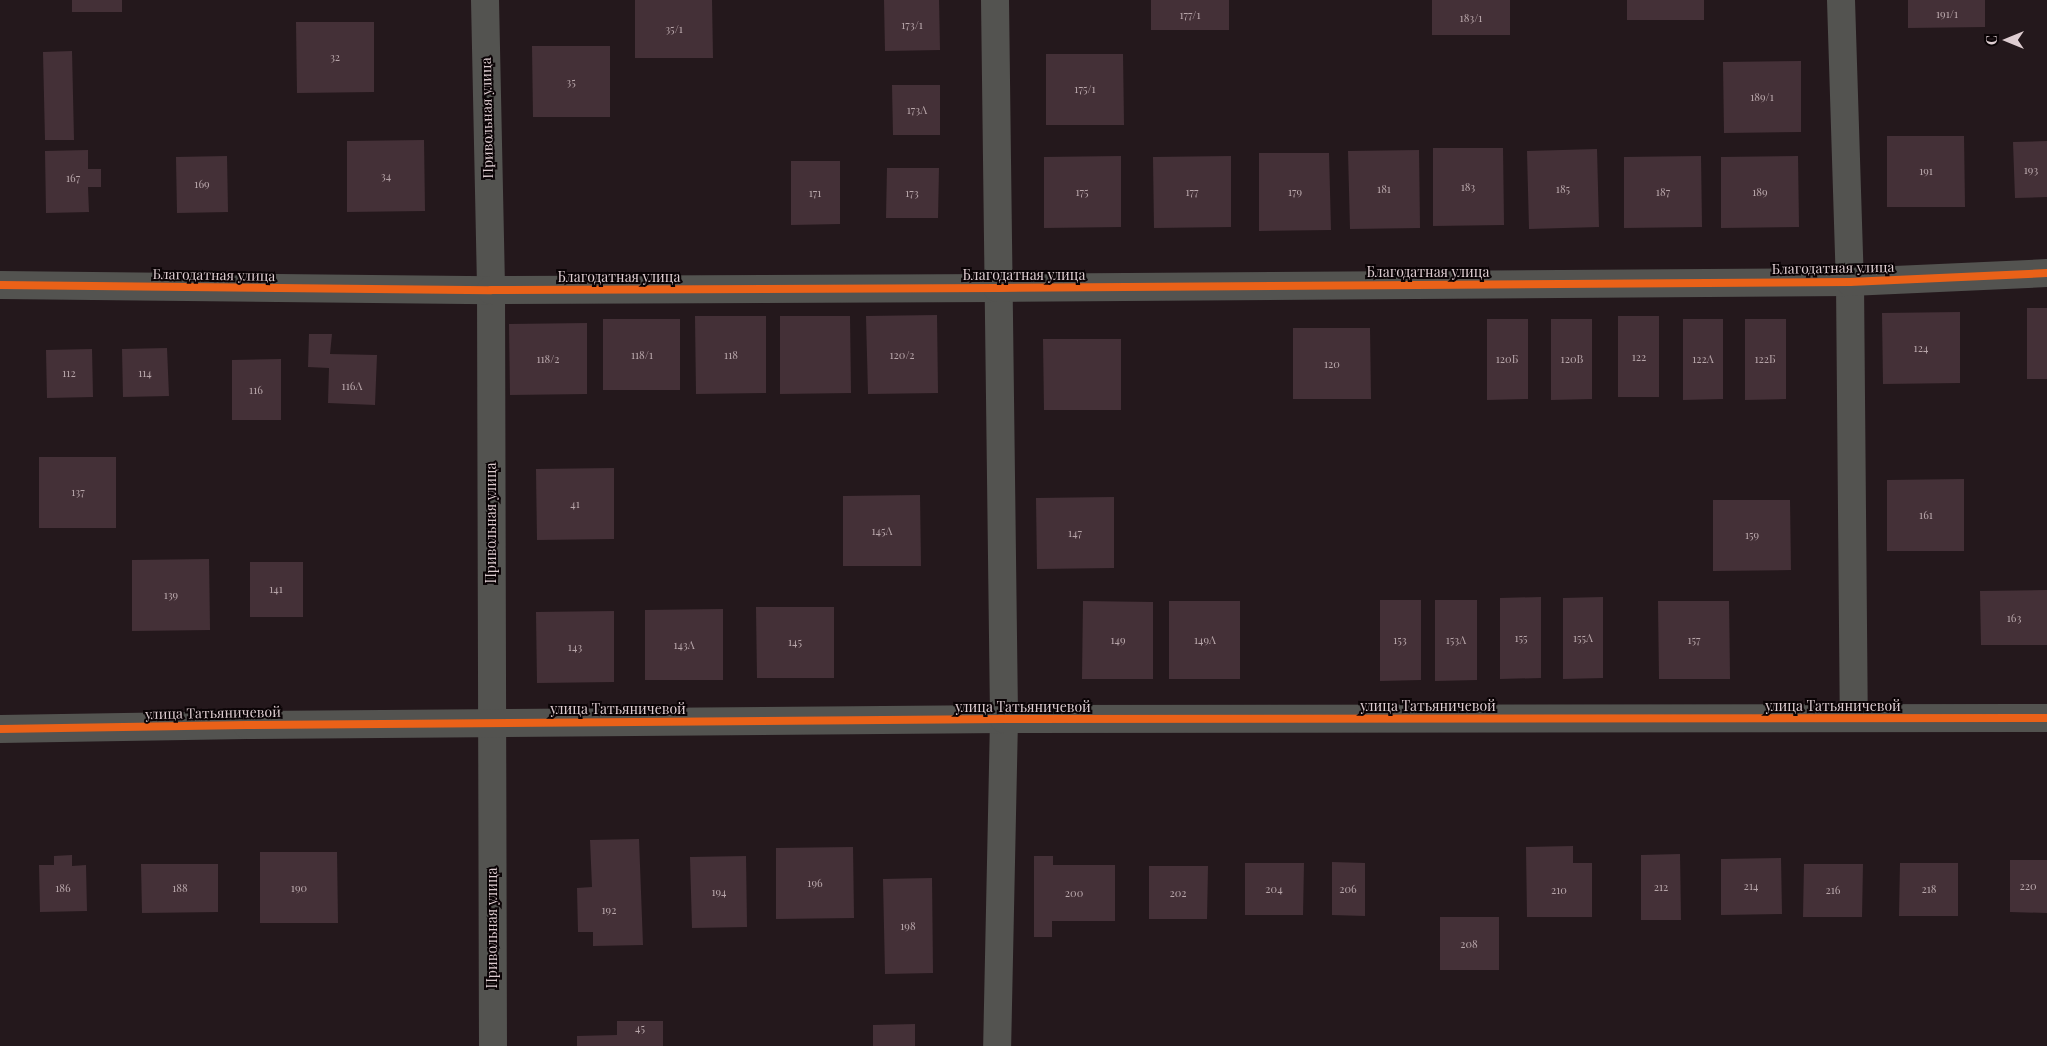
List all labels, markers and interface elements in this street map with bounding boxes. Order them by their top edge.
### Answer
house number: 191/1 [1936,7,1958,21]
house number: 177/1 [1179,8,1201,22]
house number: 183/1 [1460,11,1482,25]
north arrow [1982,15,2032,65]
house number: 173/1 [901,18,923,32]
house number: 35/1 [665,22,683,36]
text: С [1982,35,2001,45]
house number: 32 [330,50,340,64]
street label: Привольная улица [478,57,496,179]
house number: 35 [566,75,576,89]
house number: 175/1 [1074,82,1096,96]
house number: 189/1 [1750,90,1774,104]
house number: 173А [907,103,927,117]
house number: 193 [2024,163,2038,177]
house number: 191 [1919,164,1933,178]
house number: 34 [381,169,391,183]
house number: 167 [66,171,80,185]
house number: 169 [194,177,210,191]
house number: 183 [1461,180,1475,194]
house number: 181 [1377,182,1391,196]
house number: 185 [1556,182,1570,196]
house number: 175 [1075,185,1089,199]
house number: 177 [1185,185,1199,199]
house number: 179 [1288,185,1302,199]
house number: 187 [1656,185,1670,199]
house number: 189 [1752,185,1768,199]
house number: 171 [809,186,821,200]
house number: 173 [905,186,919,200]
street label: Благодатная улица [1771,259,1895,277]
street label: Благодатная улица [1367,264,1489,280]
street label: Благодатная улица [152,266,276,284]
street label: Благодатная улица [963,267,1085,283]
street label: Благодатная улица [558,269,680,285]
house number: 124 [1914,341,1928,355]
house number: 118/1 [631,348,653,362]
house number: 118 [724,348,738,362]
house number: 120/2 [889,348,915,362]
house number: 122 [1632,350,1646,364]
house number: 118/2 [536,352,560,366]
house number: 120Б [1496,352,1518,366]
house number: 120В [1561,352,1583,366]
house number: 122А [1692,352,1714,366]
house number: 122Б [1754,352,1776,366]
house number: 120 [1324,357,1340,371]
house number: 112 [62,366,76,380]
house number: 114 [138,366,152,380]
house number: 116А [342,379,362,393]
house number: 116 [249,383,263,397]
street label: Привольная улица [483,462,499,584]
house number: 137 [71,485,85,499]
house number: 41 [570,497,580,511]
house number: 161 [1919,508,1933,522]
house number: 145А [872,524,892,538]
house number: 147 [1068,526,1082,540]
house number: 159 [1745,528,1759,542]
house number: 141 [269,582,283,596]
house number: 139 [164,588,178,602]
house number: 163 [2007,611,2021,625]
house number: 155 [1514,631,1528,645]
house number: 155А [1573,631,1593,645]
house number: 149 [1110,633,1126,647]
house number: 149А [1194,633,1216,647]
house number: 153 [1393,633,1407,647]
house number: 153А [1446,633,1466,647]
house number: 157 [1688,633,1700,647]
house number: 145 [788,635,802,649]
house number: 143А [673,638,695,652]
house number: 143 [568,640,582,654]
street label: улица Татьяничевой [1360,698,1496,714]
street label: улица Татьяничевой [1765,698,1901,714]
street label: улица Татьяничевой [955,699,1091,715]
street label: улица Татьяничевой [550,701,686,717]
street label: улица Татьяничевой [145,703,281,723]
street label: Привольная улица [484,867,500,989]
house number: 196 [807,876,823,890]
house number: 214 [1744,879,1758,893]
house number: 220 [2019,879,2037,893]
house number: 212 [1654,880,1668,894]
house number: 186 [55,881,71,895]
house number: 188 [172,881,188,895]
house number: 190 [291,881,307,895]
house number: 204 [1265,882,1283,896]
house number: 206 [1339,882,1357,896]
house number: 218 [1921,882,1937,896]
house number: 210 [1551,883,1567,897]
house number: 216 [1825,883,1841,897]
house number: 194 [711,885,727,899]
house number: 200 [1065,886,1083,900]
house number: 202 [1169,886,1187,900]
house number: 192 [602,903,616,917]
house number: 198 [900,919,916,933]
house number: 208 [1460,937,1478,951]
house number: 45 [635,1021,645,1035]

